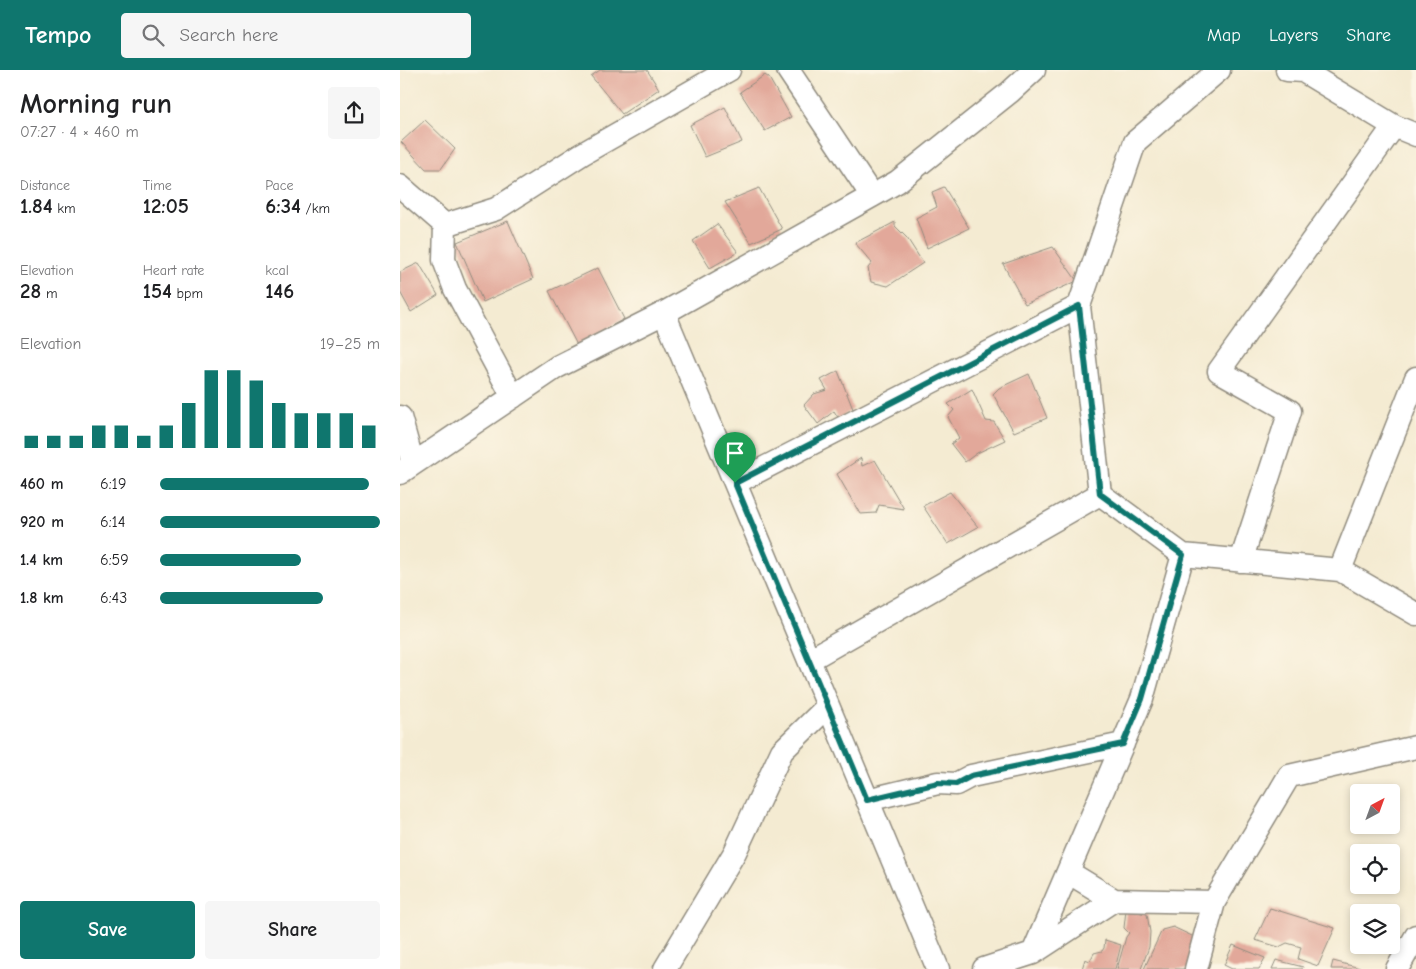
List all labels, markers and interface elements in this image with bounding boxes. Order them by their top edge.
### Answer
search box [121,13,471,58]
text: Tempo [25,21,91,49]
icon: search [139,21,167,49]
text: Search here [179,24,278,46]
text: Map [1207,25,1241,46]
text: Layers [1269,25,1318,46]
text: Share [1346,25,1391,46]
button: share [328,87,380,139]
text: Morning run [20,88,172,120]
text: 07:27 · 4 × 460 m [20,123,139,141]
text: Distance [20,177,70,194]
text: Time [143,177,172,194]
text: Pace [265,177,294,194]
text: 1.84 [20,194,53,218]
text: 12:05 [143,194,189,218]
text: 6:34 [265,194,301,218]
text: km [53,200,76,217]
text: /km [301,200,330,217]
text: Elevation [20,262,74,279]
text: Heart rate [143,262,204,279]
text: kcal [265,262,289,279]
text: 28 [20,279,41,303]
text: 154 [143,279,172,303]
text: 146 [265,279,294,303]
text: m [41,285,57,302]
text: bpm [172,285,203,302]
text: Elevation [20,335,81,353]
text: 19–25 m [320,335,380,353]
pin [714,432,756,483]
icon: arrive [721,439,749,467]
text: 460 m [20,475,63,493]
text: 6:19 [100,475,126,493]
text: 920 m [20,513,64,531]
text: 6:14 [100,513,126,531]
text: 1.4 km [20,551,63,569]
text: 6:59 [100,551,129,569]
text: 1.8 km [20,589,64,607]
text: 6:43 [100,589,127,607]
north arrow [1350,784,1400,834]
map controls [1350,784,1400,954]
button: locate [1350,844,1400,894]
button: Save [20,901,195,959]
button: Share [205,901,380,959]
button: layers [1350,904,1400,954]

